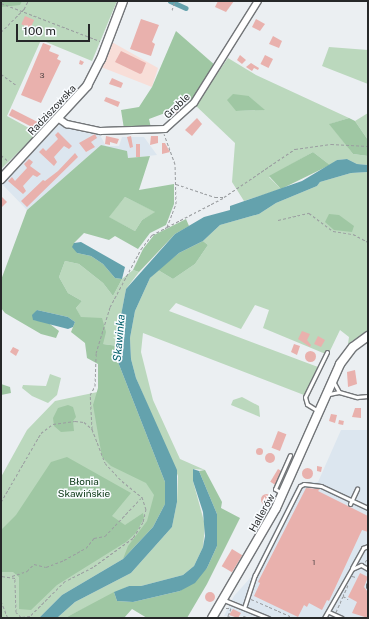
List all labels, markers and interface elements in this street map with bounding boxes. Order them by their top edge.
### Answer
scale bar [18,16,92,42]
text: 100 m [23,24,56,38]
house number: 3 [39,71,45,81]
street label: Radziszowska [26,82,78,138]
street label: Groble [162,91,192,121]
water label: Skawinka [110,314,128,362]
park label: Błonia Skawińskie [58,475,110,498]
street label: Hallerów [247,492,277,534]
house number: 1 [312,558,316,568]

